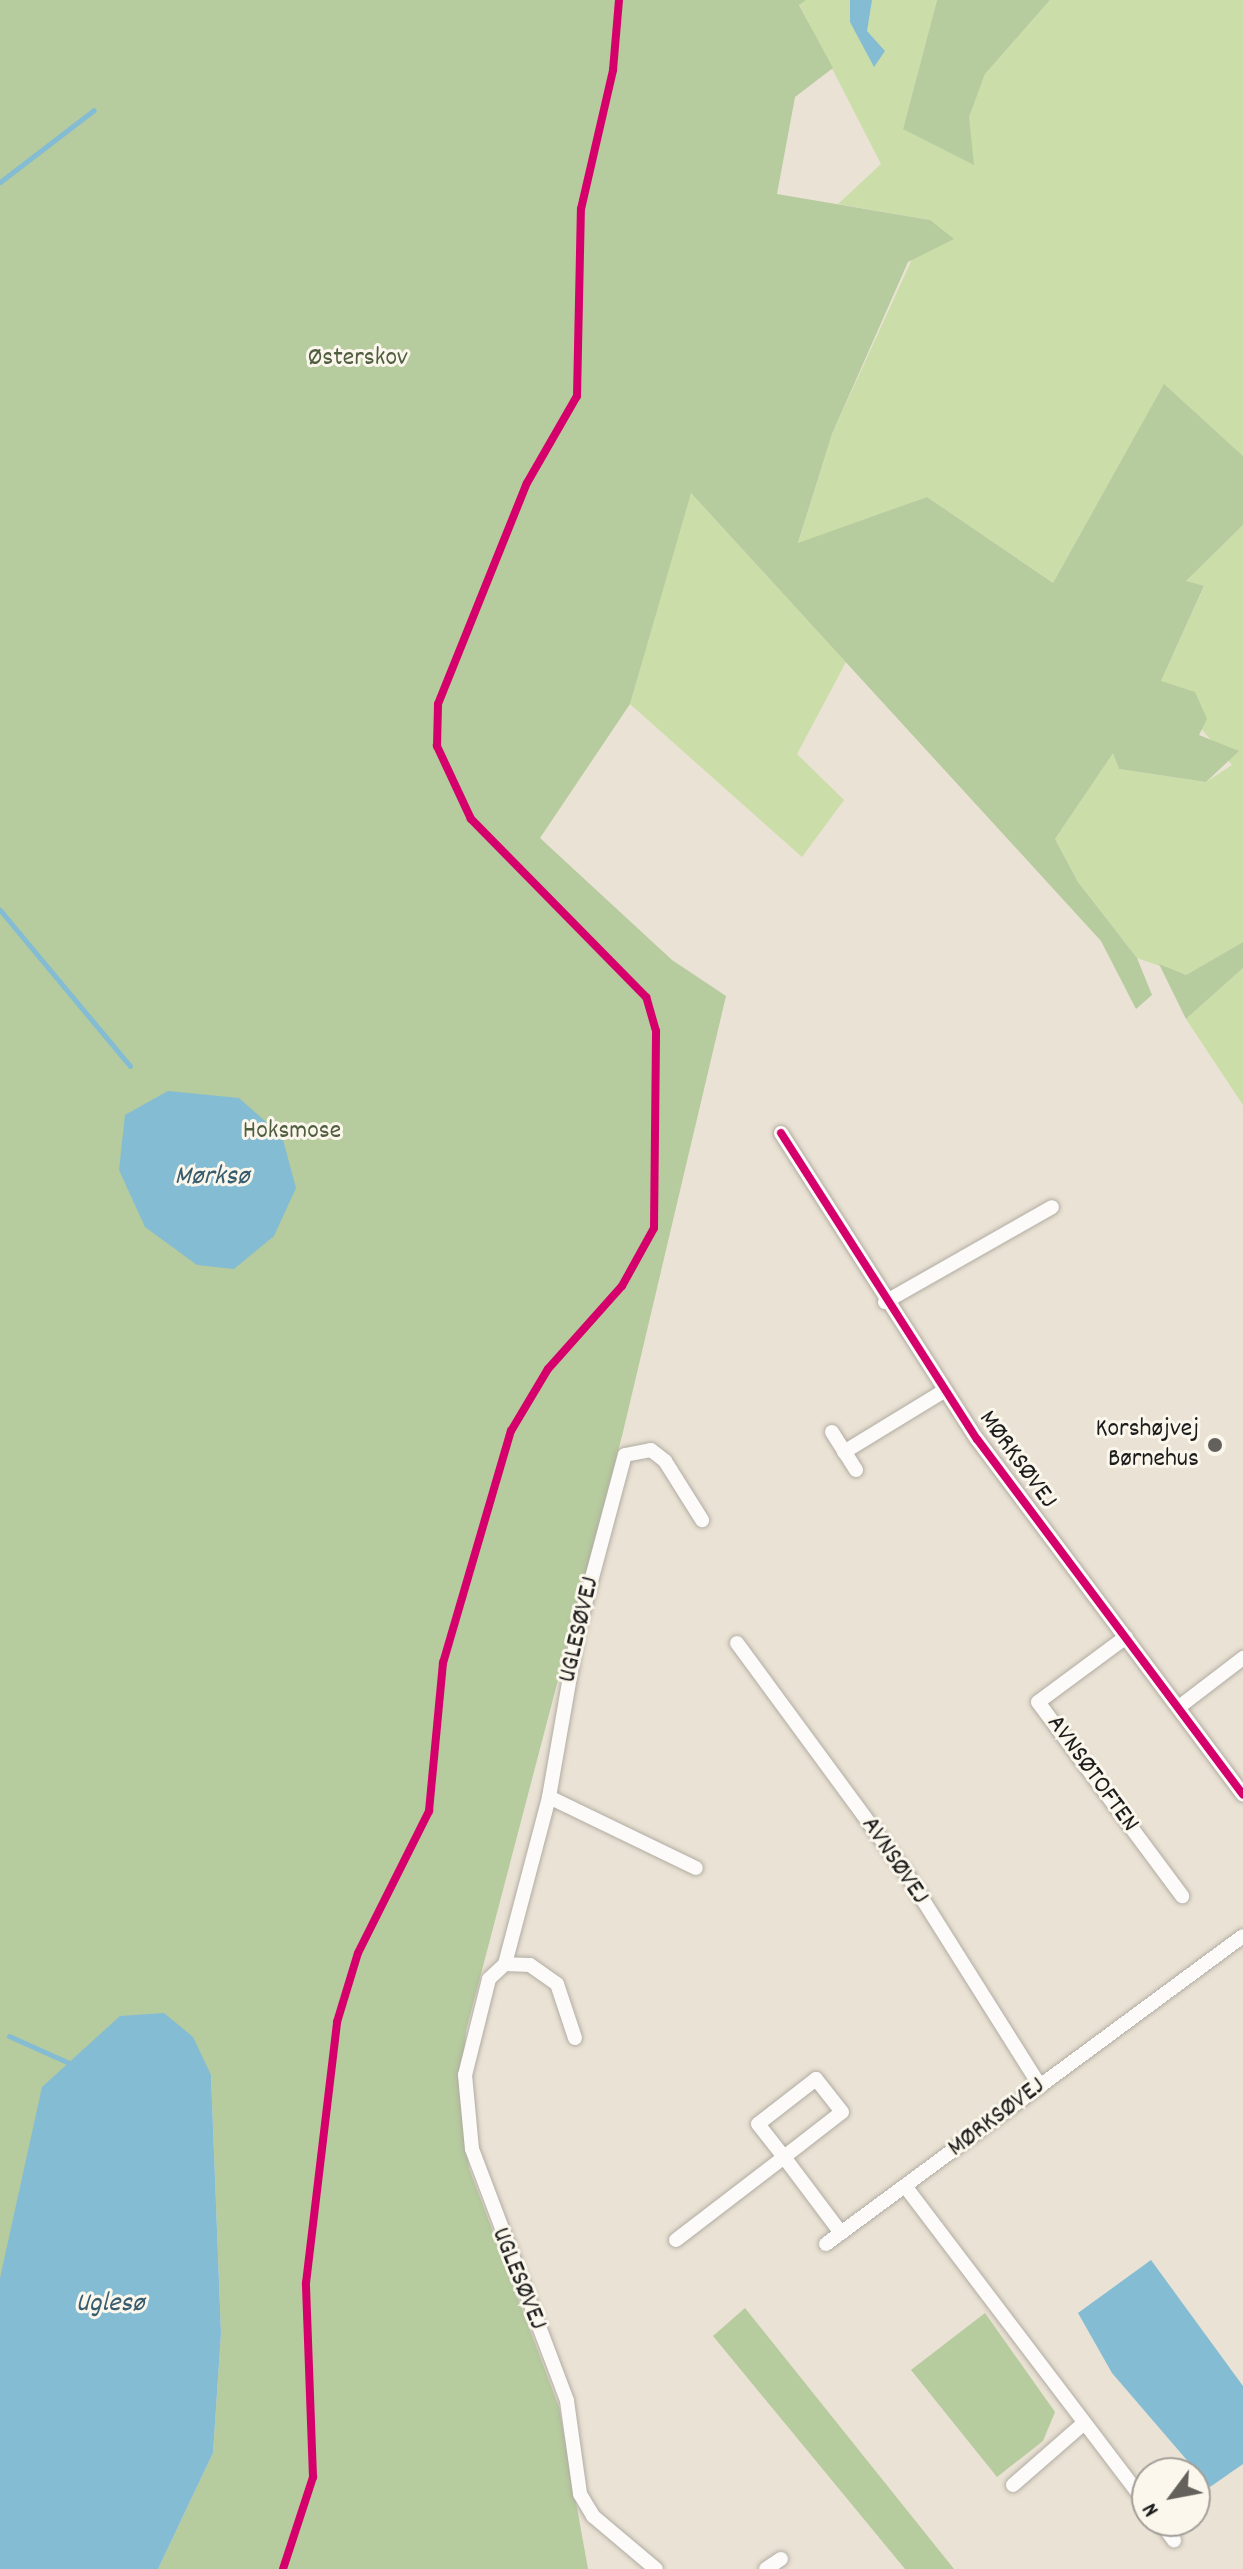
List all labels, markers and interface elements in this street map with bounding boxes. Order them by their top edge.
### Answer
park label: Østerskov [308,343,408,375]
park label: Hoksmose [243,1116,341,1148]
water label: Mørksø [175,1161,249,1195]
street label: MØRKSØVEJ [971,1405,1063,1515]
place label: Korshøjvej Børnehus [1095,1414,1199,1476]
marker: Korshøjvej Børnehus [1206,1436,1224,1454]
street label: UGLESØVEJ [553,1574,607,1686]
street label: AVNSØTOFTEN [1039,1709,1145,1839]
street label: AVNSØVEJ [853,1811,935,1911]
street label: MØRKSØVEJ [942,2071,1052,2165]
street label: UGLESØVEJ [483,2223,553,2335]
water label: Uglesø [76,2288,144,2322]
north arrow [1131,2457,1211,2537]
text: N [1136,2496,1168,2522]

